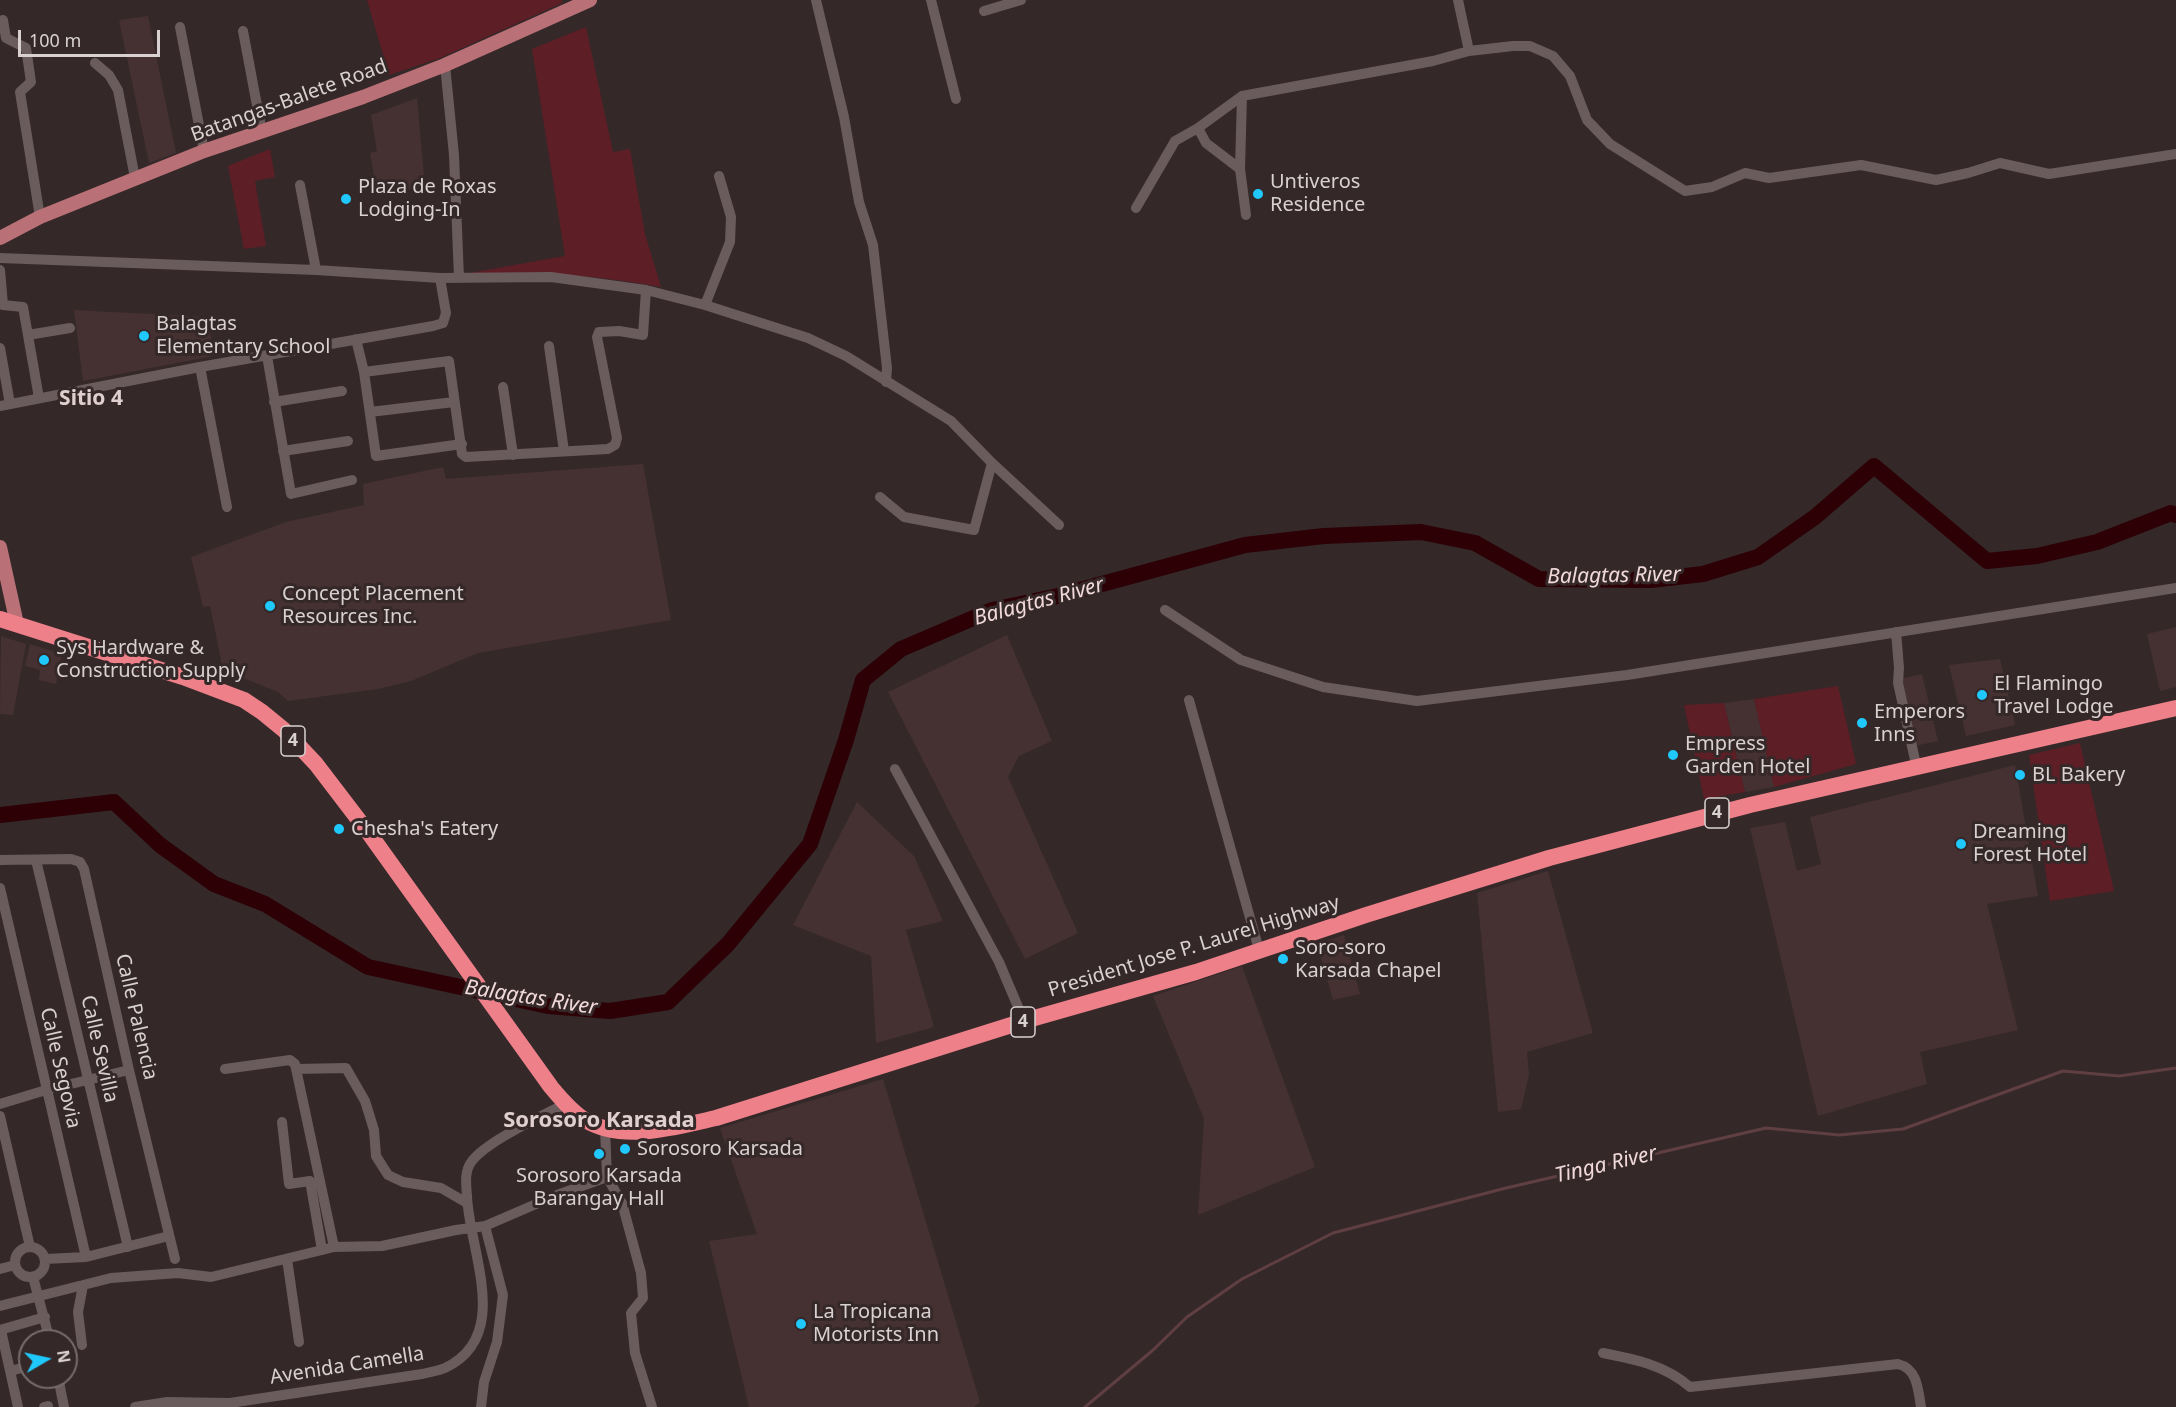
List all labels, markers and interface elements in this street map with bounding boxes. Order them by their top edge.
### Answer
scale bar [21,18,164,56]
text: 100 m [29,28,81,52]
street label: Batangas-Balete Road [188,54,390,148]
place label: Untiveros Residence [1270,170,1365,217]
place label: Plaza de Roxas Lodging-In [358,175,497,222]
marker: Untiveros Residence [1251,187,1265,201]
marker: Plaza de Roxas Lodging-In [339,192,353,206]
place label: Balagtas Elementary School [156,312,330,359]
marker: Balagtas Elementary School [137,329,151,343]
district label: Sitio 4 [59,386,123,412]
water label: Balagtas River [1547,562,1681,590]
water label: Balagtas River [971,573,1107,631]
place label: Concept Placement Resources Inc. [282,582,464,629]
marker: Concept Placement Resources Inc. [263,599,277,613]
place label: Sys Hardware & Construction Supply [56,636,245,683]
marker: Sys Hardware & Construction Supply [37,653,51,667]
place label: El Flamingo Travel Lodge [1994,672,2113,719]
marker: El Flamingo Travel Lodge [1975,688,1989,702]
place label: Emperors Inns [1874,700,1965,747]
marker: Emperors Inns [1855,716,1869,730]
road number: 4 [281,726,305,756]
place label: Empress Garden Hotel [1685,732,1810,779]
marker: Empress Garden Hotel [1666,748,1680,762]
place label: BL Bakery [2032,763,2125,787]
marker: BL Bakery [2013,768,2027,782]
road number: 4 [1705,798,1729,828]
place label: Chesha's Eatery [351,817,498,841]
place label: Dreaming Forest Hotel [1973,820,2087,867]
marker: Chesha's Eatery [332,822,346,836]
marker: Dreaming Forest Hotel [1954,837,1968,851]
street label: President Jose P. Laurel Highway [1045,891,1343,1003]
place label: Soro-soro Karsada Chapel [1295,936,1441,983]
street label: Calle Palencia [110,952,162,1082]
marker: Soro-soro Karsada Chapel [1276,952,1290,966]
water label: Balagtas River [463,975,599,1021]
street label: Calle Sevilla [75,993,123,1105]
street label: Calle Segovia [34,1005,86,1131]
road number: 4 [1011,1007,1035,1037]
district label: Sorosoro Karsada [503,1108,695,1134]
place label: Sorosoro Karsada [637,1137,803,1161]
water label: Tinga River [1553,1141,1659,1189]
marker: Sorosoro Karsada [618,1142,632,1156]
marker: Sorosoro Karsada Barangay Hall [592,1147,606,1161]
place label: Sorosoro Karsada Barangay Hall [516,1164,682,1211]
place label: La Tropicana Motorists Inn [813,1300,939,1347]
marker: La Tropicana Motorists Inn [794,1317,808,1331]
north arrow [18,1329,78,1389]
street label: Avenida Camella [268,1342,426,1390]
text: N [52,1348,76,1365]

